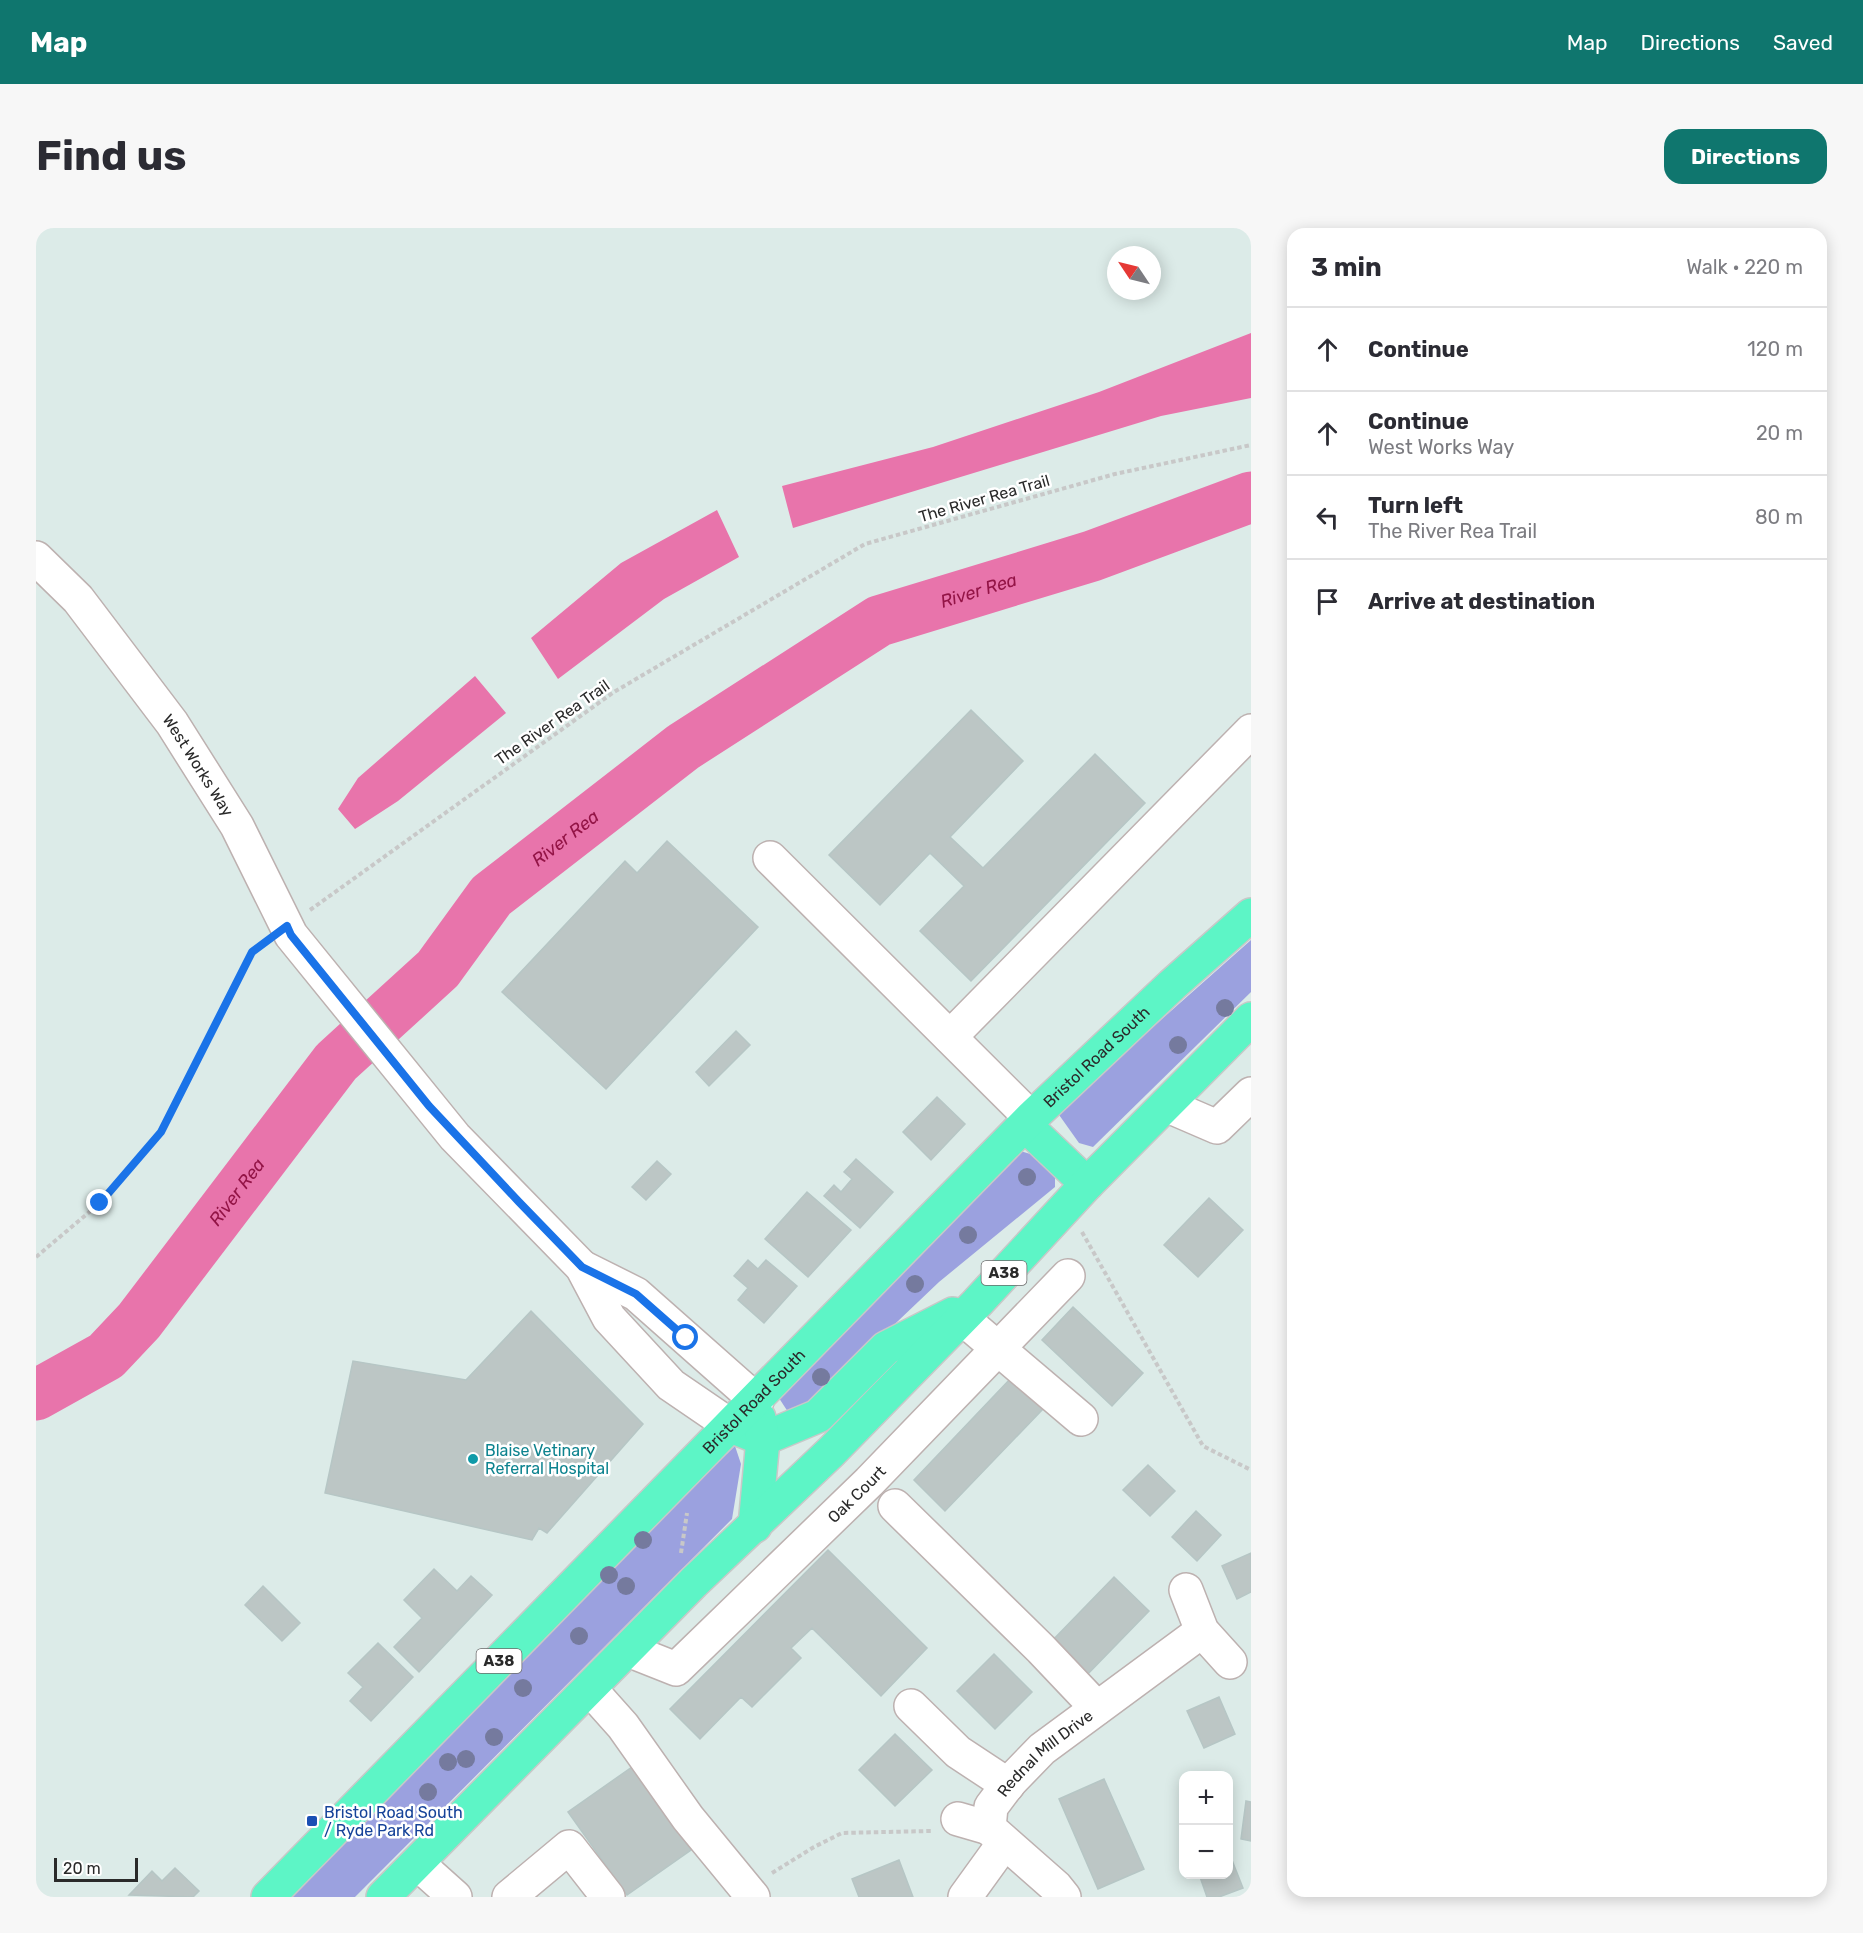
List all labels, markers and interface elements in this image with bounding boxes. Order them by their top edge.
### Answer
text: Map [30,26,87,59]
text: Map [1567,30,1608,55]
text: Directions [1641,30,1740,55]
text: Saved [1773,30,1833,55]
button: Directions [1664,129,1827,184]
text: Find us [36,131,187,181]
north arrow [1107,246,1161,300]
text: 3 min [1311,252,1382,283]
text: Walk · 220 m [1686,255,1803,279]
icon: ahead [1311,333,1344,366]
text: Continue [1368,336,1469,363]
text: 120 m [1747,337,1803,361]
text: Continue [1368,408,1469,435]
icon: ahead [1311,417,1344,450]
text: 20 m [1756,421,1803,445]
text: West Works Way [1368,435,1514,459]
street label: The River Rea Trail [916,471,1052,526]
text: Turn left [1368,492,1463,519]
icon: left [1311,501,1344,534]
text: 80 m [1755,505,1803,529]
text: The River Rea Trail [1368,519,1537,543]
water label: River Rea [937,568,1020,613]
icon: arrive [1311,585,1344,618]
text: Arrive at destination [1368,588,1595,615]
street label: The River Rea Trail [491,676,613,769]
street label: West Works Way [159,710,238,820]
water label: River Rea [527,805,604,871]
street label: Bristol Road South [1040,1002,1153,1111]
water label: River Rea [204,1154,270,1230]
route end [86,1189,112,1215]
road number: A38 [982,1261,1026,1285]
route start [672,1324,698,1350]
street label: Bristol Road South [699,1345,809,1458]
place label: Blaise Vetinary Referral Hospital [485,1441,609,1478]
marker: Blaise Vetinary Referral Hospital [466,1452,480,1466]
street label: Oak Court [824,1462,890,1527]
road number: A38 [476,1649,522,1673]
street label: Rednal Mill Drive [993,1706,1097,1800]
map controls [1179,1771,1233,1879]
button: + [1179,1771,1233,1825]
place label: Bristol Road South / Ryde Park Rd [324,1803,463,1840]
marker: Bristol Road South / Ryde Park Rd [305,1814,319,1828]
button: − [1179,1825,1233,1879]
scale bar [54,1855,138,1882]
text: 20 m [63,1859,101,1878]

